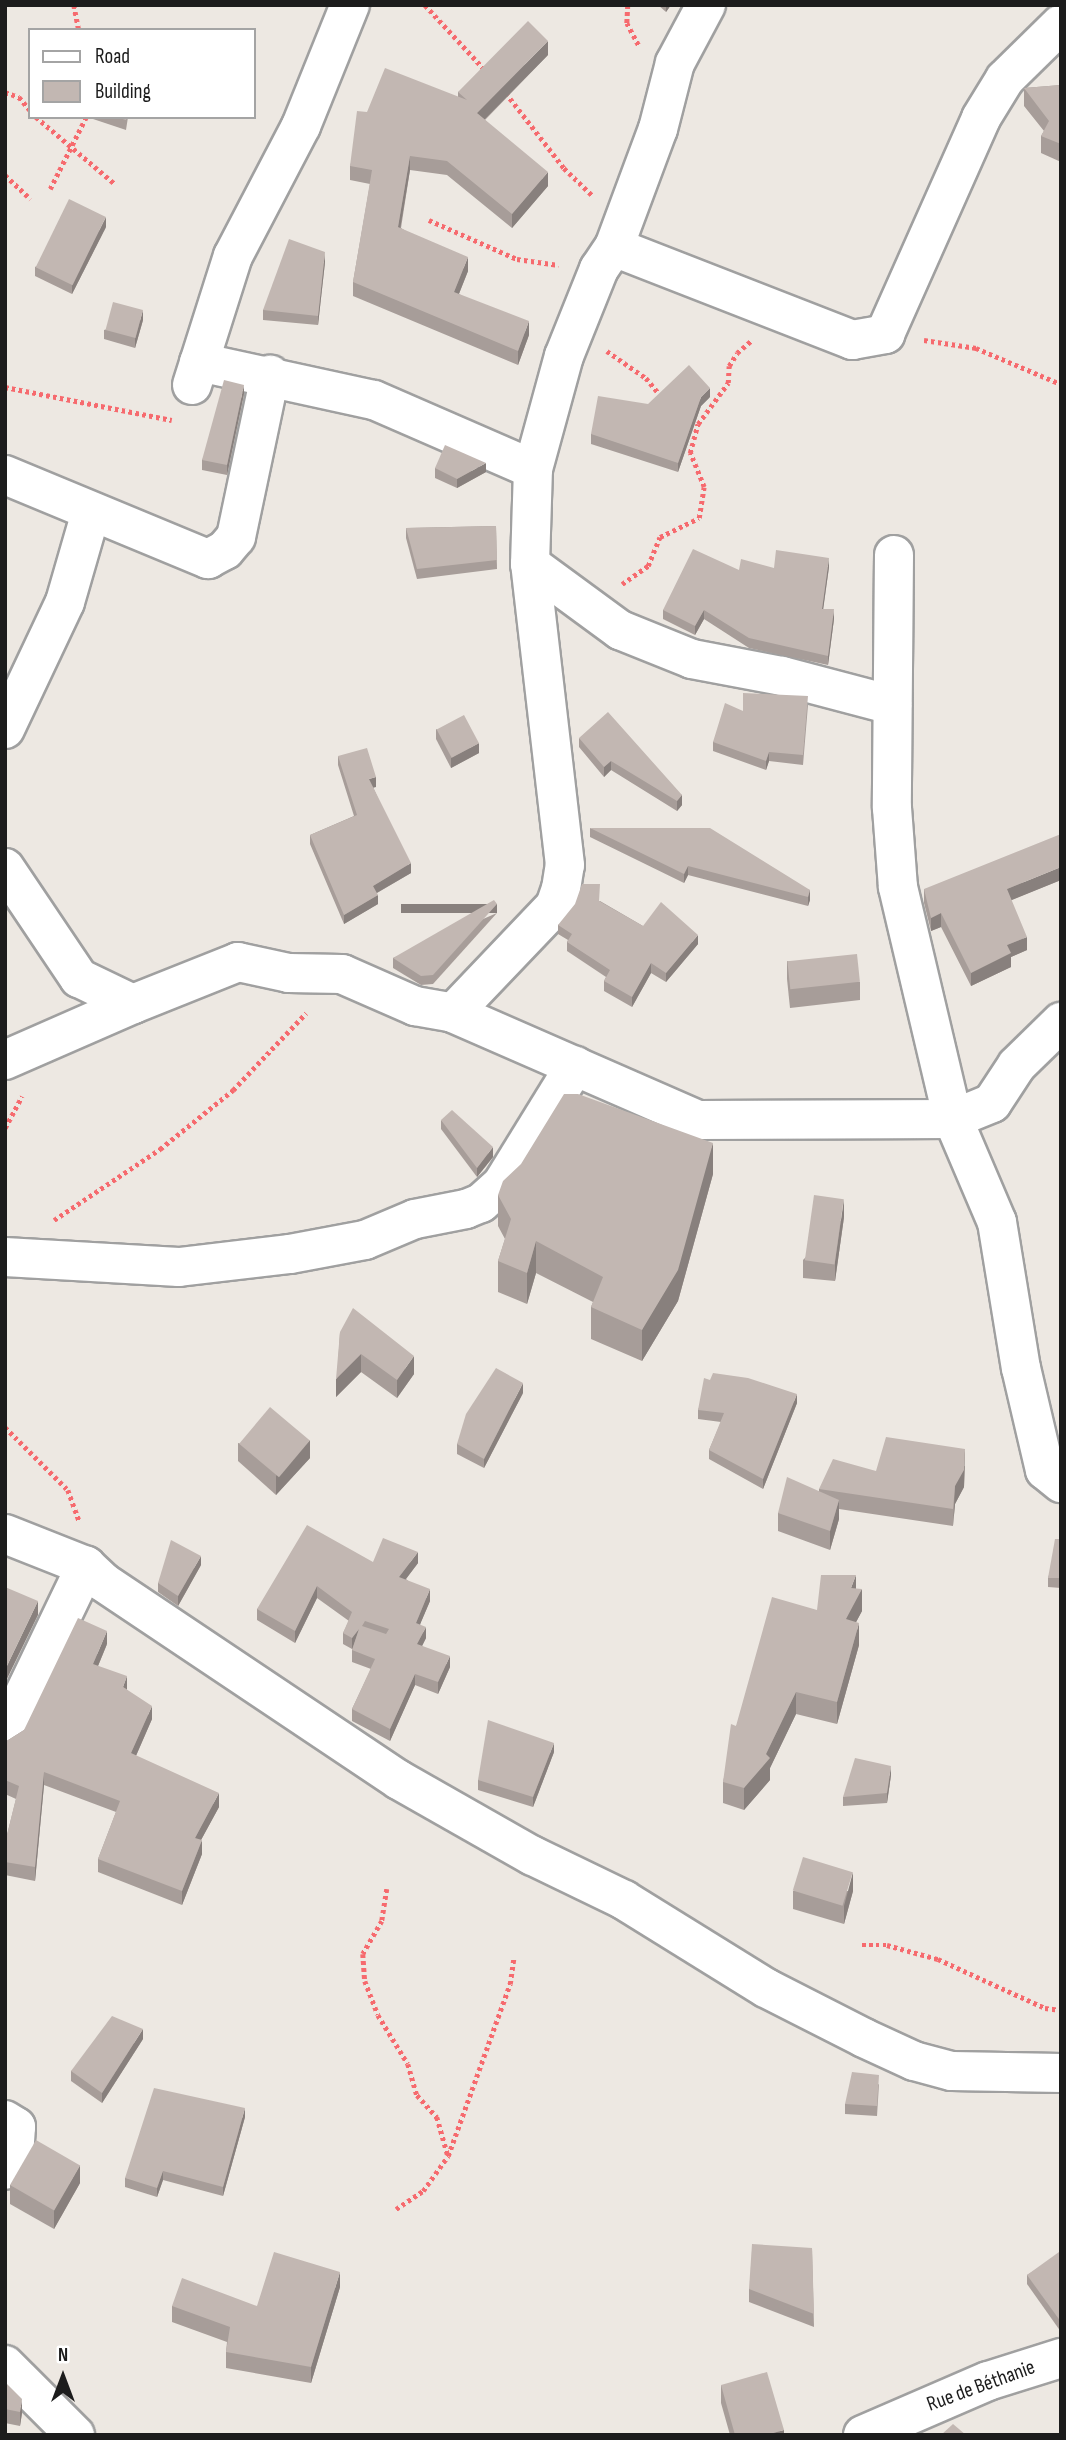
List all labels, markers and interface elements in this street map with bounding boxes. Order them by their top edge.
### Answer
legend [28,28,256,119]
text: Road [95,44,130,69]
text: Building [95,79,151,104]
north arrow [28,2342,98,2412]
text: N [58,2344,68,2367]
street label: Rue de Béthanie [923,2355,1039,2417]

